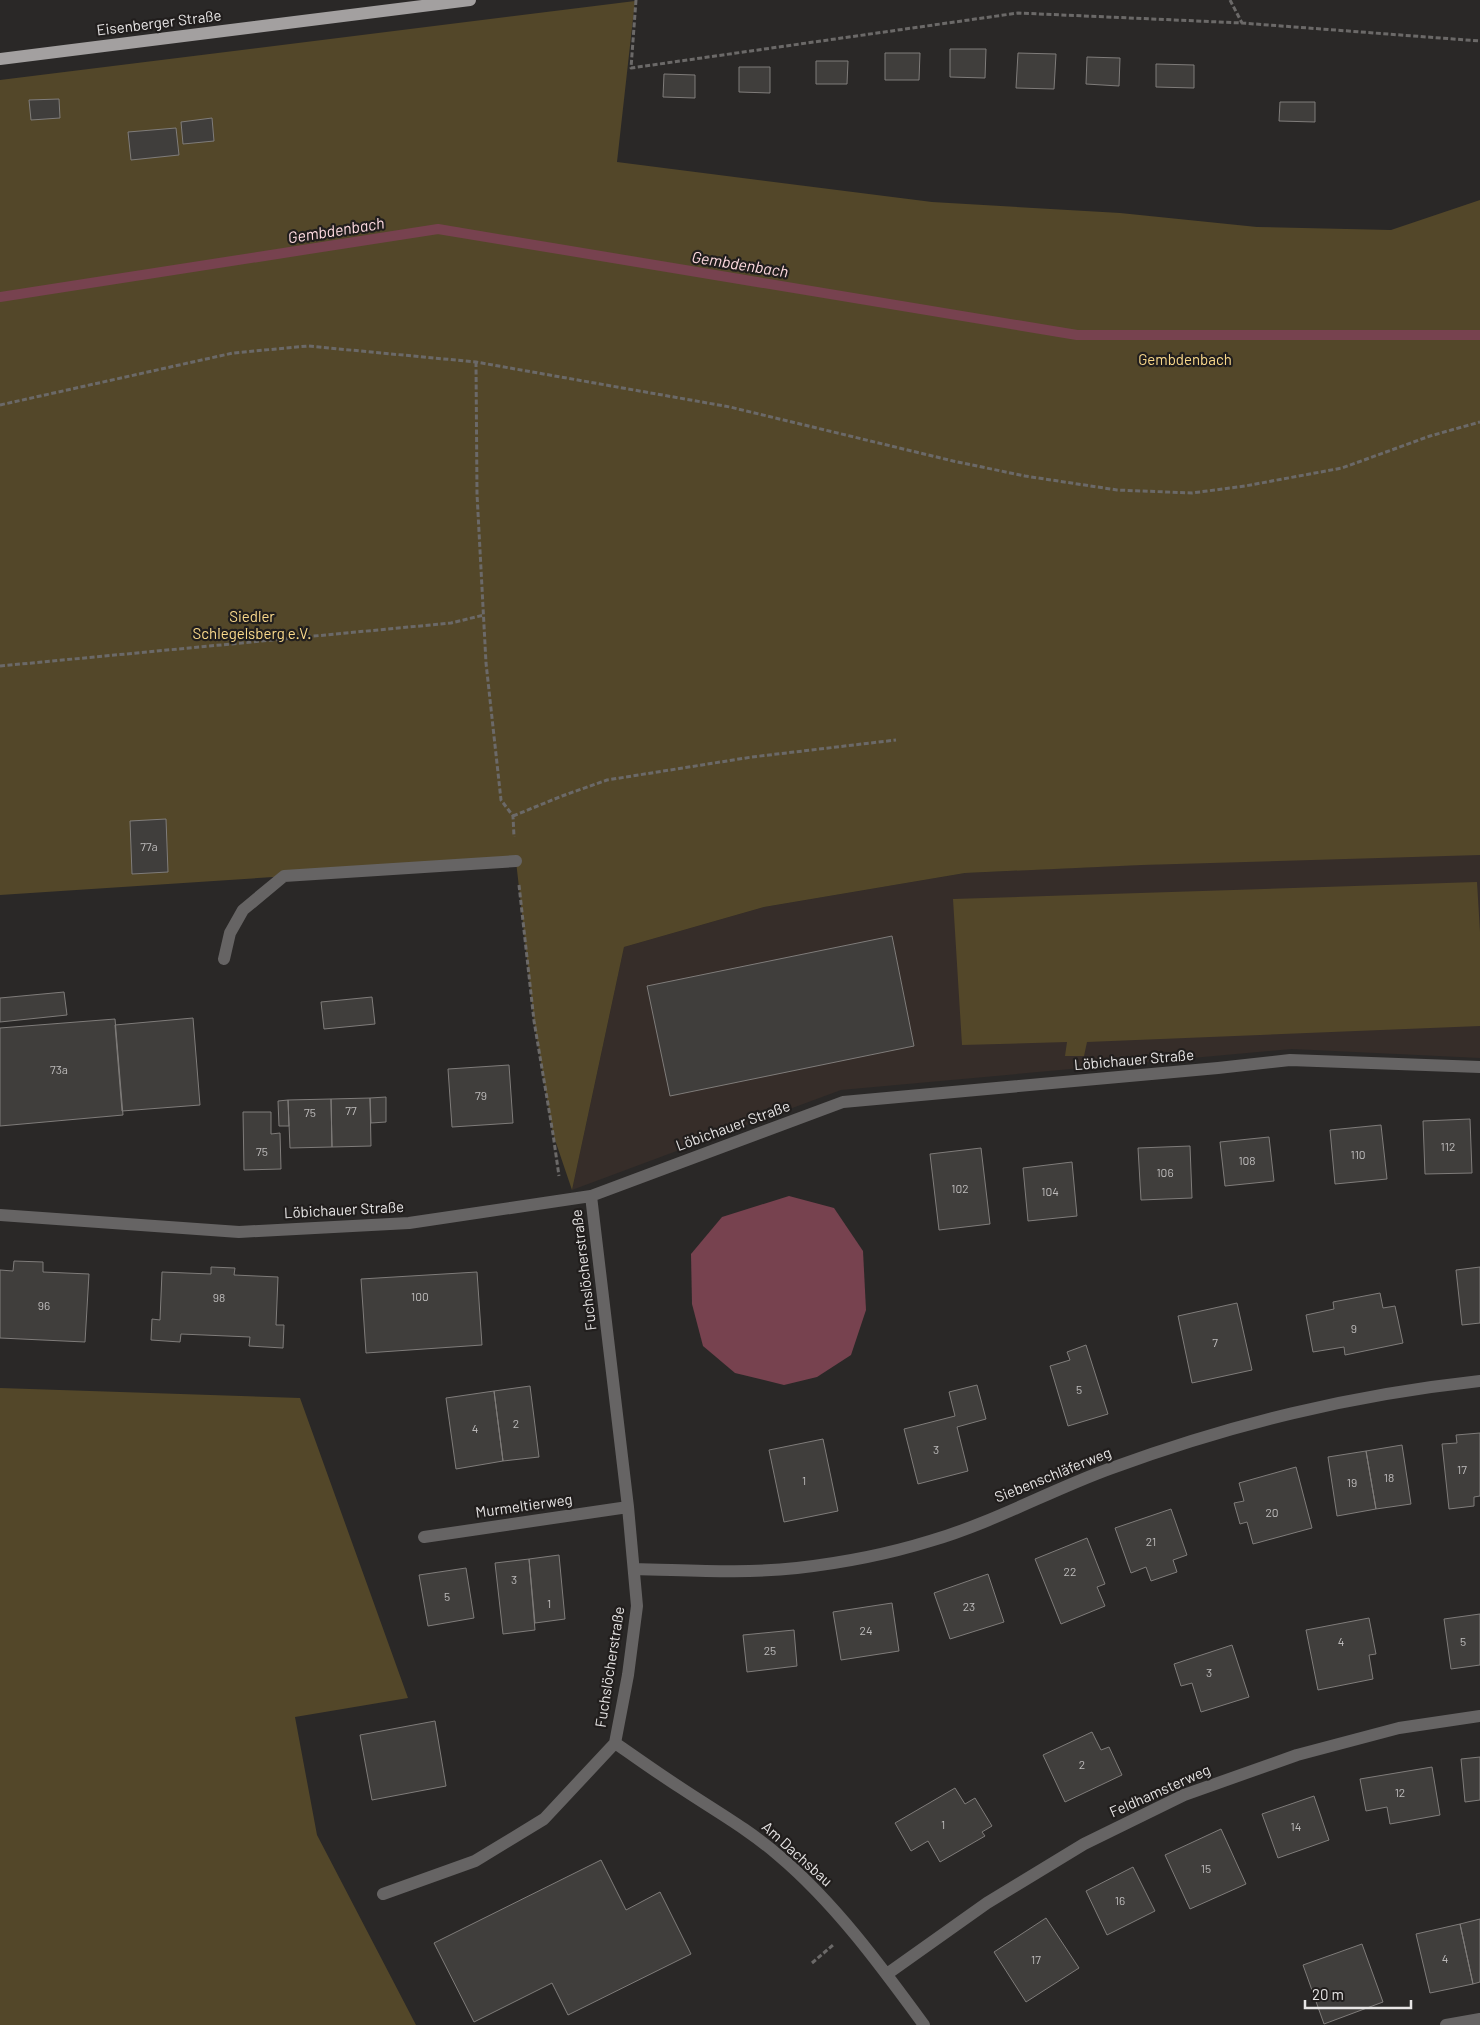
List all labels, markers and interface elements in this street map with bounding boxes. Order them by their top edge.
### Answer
street label: Eisenberger Straße [95,5,222,39]
water label: Gembdenbach [286,213,386,247]
water label: Gembdenbach [690,247,790,281]
park label: Gembdenbach [1138,350,1232,368]
park label: Siedler Schlegelsberg e.V. [193,607,311,642]
house number: 77a [140,839,158,853]
street label: Löbichauer Straße [1073,1045,1195,1073]
house number: 73a [50,1062,68,1076]
house number: 79 [475,1088,487,1102]
street label: Löbichauer Straße [673,1096,792,1154]
house number: 77 [345,1103,357,1117]
house number: 75 [304,1105,316,1119]
house number: 112 [1441,1139,1455,1153]
house number: 75 [256,1144,268,1158]
house number: 110 [1350,1147,1366,1161]
house number: 108 [1238,1153,1256,1167]
house number: 106 [1156,1165,1174,1179]
house number: 102 [951,1181,969,1195]
house number: 104 [1041,1184,1059,1198]
street label: Löbichauer Straße [283,1197,404,1221]
street label: Fuchslöcherstraße [567,1208,599,1332]
house number: 100 [411,1289,429,1303]
house number: 98 [213,1290,225,1304]
house number: 96 [38,1298,50,1312]
house number: 9 [1351,1321,1357,1335]
house number: 7 [1212,1335,1218,1349]
house number: 5 [1076,1382,1082,1396]
house number: 2 [513,1416,519,1430]
house number: 4 [472,1421,478,1435]
house number: 3 [933,1442,939,1456]
street label: Siebenschläferweg [992,1442,1114,1506]
house number: 17 [1457,1462,1467,1476]
house number: 18 [1384,1470,1394,1484]
house number: 1 [802,1473,806,1487]
house number: 19 [1347,1475,1357,1489]
street label: Murmeltierweg [474,1489,573,1521]
house number: 20 [1265,1505,1279,1519]
house number: 21 [1146,1534,1156,1548]
house number: 22 [1064,1564,1076,1578]
house number: 3 [511,1572,517,1586]
house number: 5 [444,1589,450,1603]
house number: 1 [547,1596,551,1610]
house number: 23 [963,1599,975,1613]
street label: Fuchslöcherstraße [591,1605,627,1729]
house number: 24 [859,1623,873,1637]
house number: 4 [1338,1634,1344,1648]
house number: 5 [1460,1634,1466,1648]
house number: 25 [764,1643,776,1657]
house number: 3 [1206,1665,1212,1679]
house number: 2 [1079,1757,1085,1771]
street label: Feldhamsterweg [1106,1760,1213,1820]
house number: 12 [1395,1785,1405,1799]
street label: Am Dachsbau [759,1817,837,1890]
house number: 1 [941,1817,945,1831]
house number: 14 [1291,1819,1301,1833]
house number: 15 [1201,1861,1211,1875]
house number: 16 [1115,1893,1125,1907]
house number: 4 [1442,1951,1448,1965]
house number: 17 [1031,1952,1041,1966]
scale bar [1305,1978,1411,2010]
text: 20 m [1312,1985,1344,2003]

